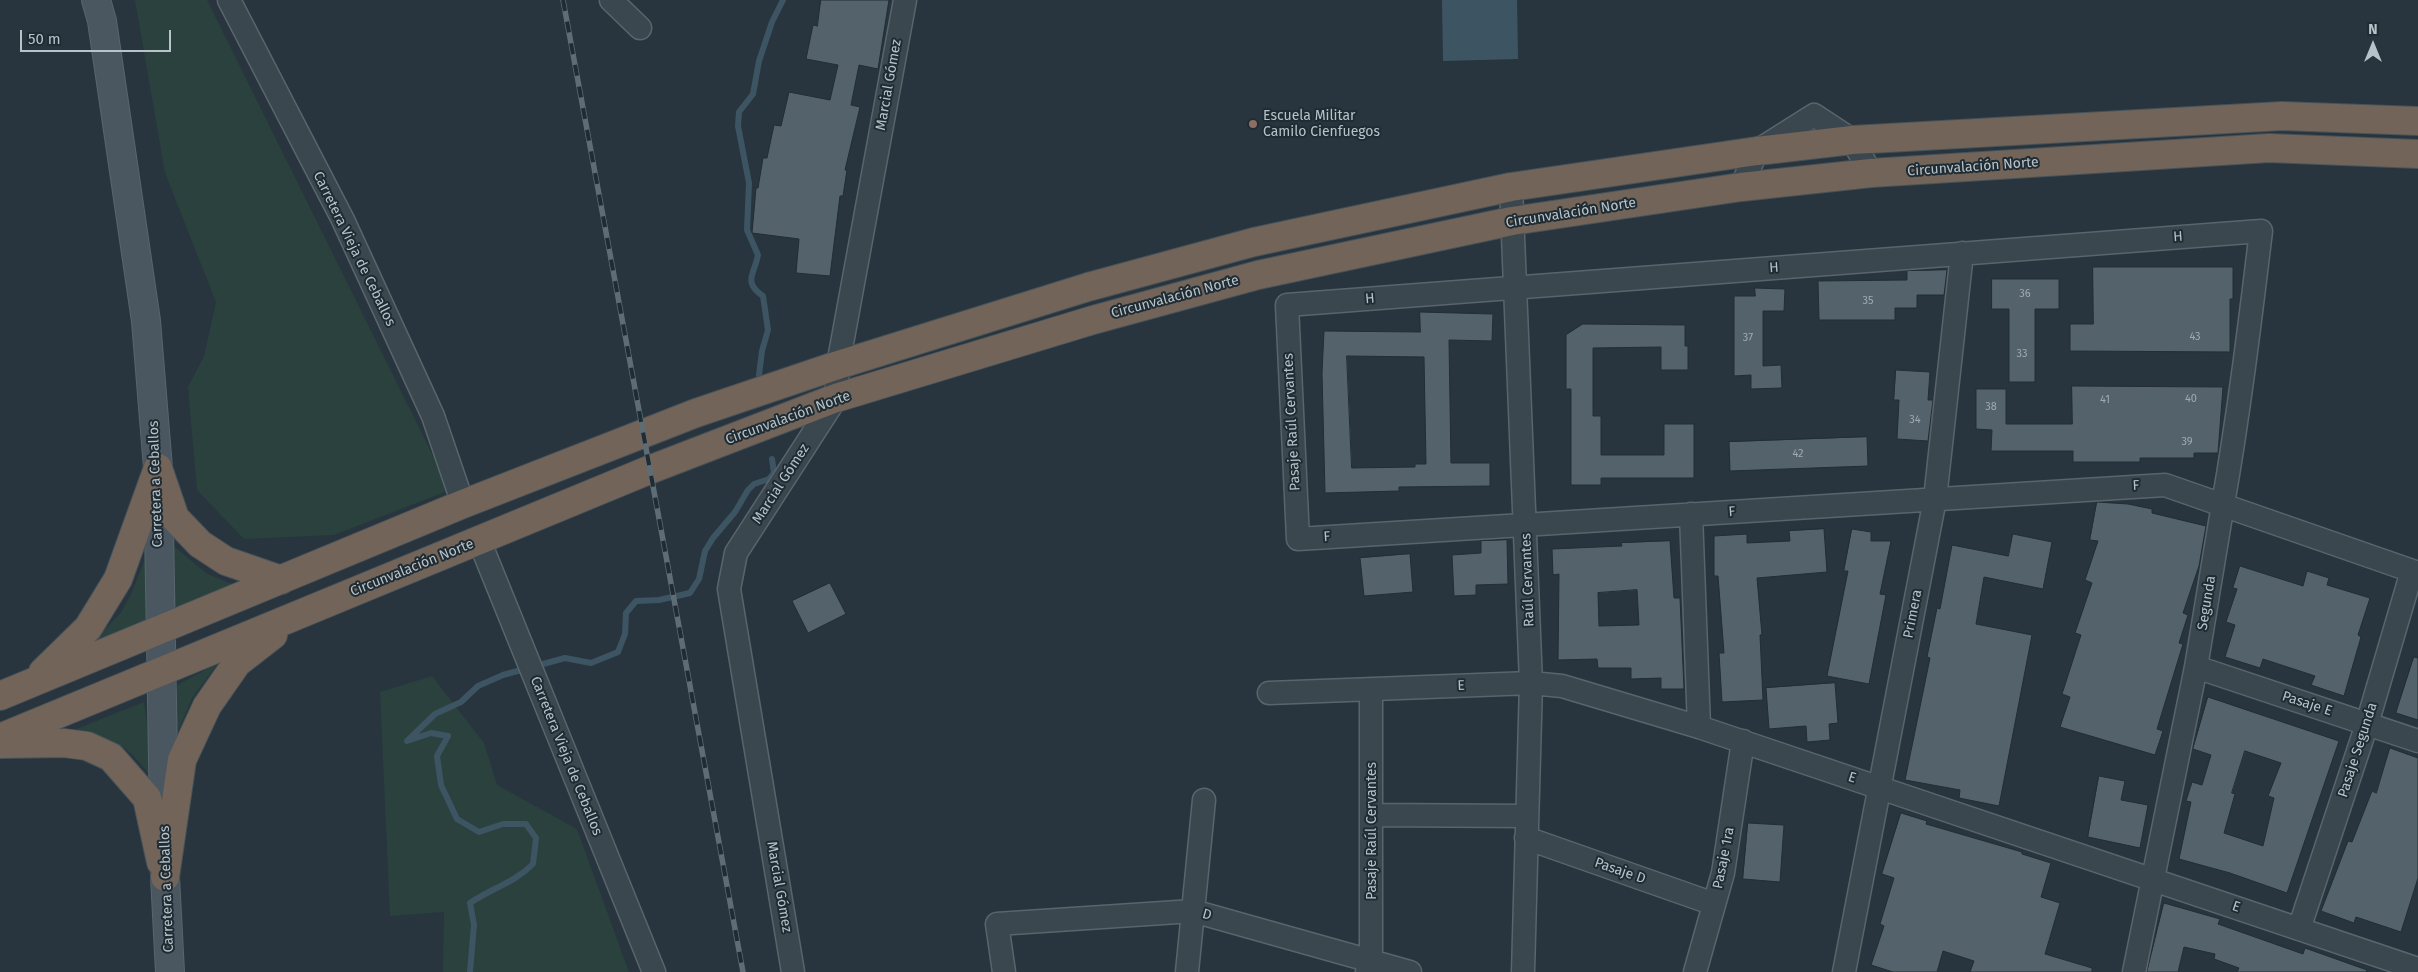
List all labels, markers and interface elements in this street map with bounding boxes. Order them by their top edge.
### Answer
scale bar [22,20,174,52]
north arrow [2348,20,2398,70]
text: N [2368,21,2378,38]
text: 50 m [28,30,61,48]
street label: Marcial Gómez [873,38,905,132]
place label: Escuela Militar Camilo Cienfuegos [1263,108,1380,140]
marker: Escuela Militar Camilo Cienfuegos [1247,118,1259,130]
street label: Circunvalación Norte [1907,154,2039,180]
street label: Carretera Vieja de Ceballos [309,169,399,329]
street label: Circunvalación Norte [1505,194,1637,232]
street label: H [2173,228,2183,246]
street label: H [1769,259,1779,277]
street label: Circunvalación Norte [1109,272,1241,322]
house number: 36 [2019,287,2031,301]
street label: H [1365,290,1375,308]
house number: 35 [1863,294,1873,308]
house number: 43 [2189,330,2201,344]
house number: 37 [1743,331,1753,345]
house number: 33 [2017,347,2027,361]
street label: Pasaje Raúl Cervantes [1280,353,1304,491]
street label: Circunvalación Norte [723,388,853,448]
house number: 40 [2185,392,2197,406]
house number: 41 [2100,393,2110,407]
house number: 38 [1985,400,1997,414]
house number: 34 [1909,413,1921,427]
street label: Carretera a Ceballos [145,420,167,548]
house number: 39 [2181,435,2193,449]
street label: Marcial Gómez [749,441,813,527]
house number: 42 [1792,447,1804,461]
street label: F [2132,477,2140,495]
street label: F [1728,503,1736,521]
street label: F [1323,528,1331,546]
street label: Raúl Cervantes [1518,533,1538,627]
street label: Circunvalación Norte [348,536,476,600]
street label: Segunda [2194,575,2220,631]
street label: Primera [1900,588,1926,640]
street label: Carretera Vieja de Ceballos [526,674,606,838]
street label: E [1457,677,1465,695]
street label: Pasaje E [2280,688,2334,720]
street label: Pasaje Segunda [2335,700,2381,800]
street label: Pasaje Raúl Cervantes [1364,762,1380,900]
street label: E [1846,769,1858,787]
street label: Carretera a Ceballos [156,825,178,953]
street label: Pasaje 1ra [1710,826,1738,890]
street label: Marcial Gómez [763,840,795,934]
street label: Pasaje D [1592,854,1648,888]
street label: E [2230,898,2242,916]
street label: D [1200,906,1214,924]

